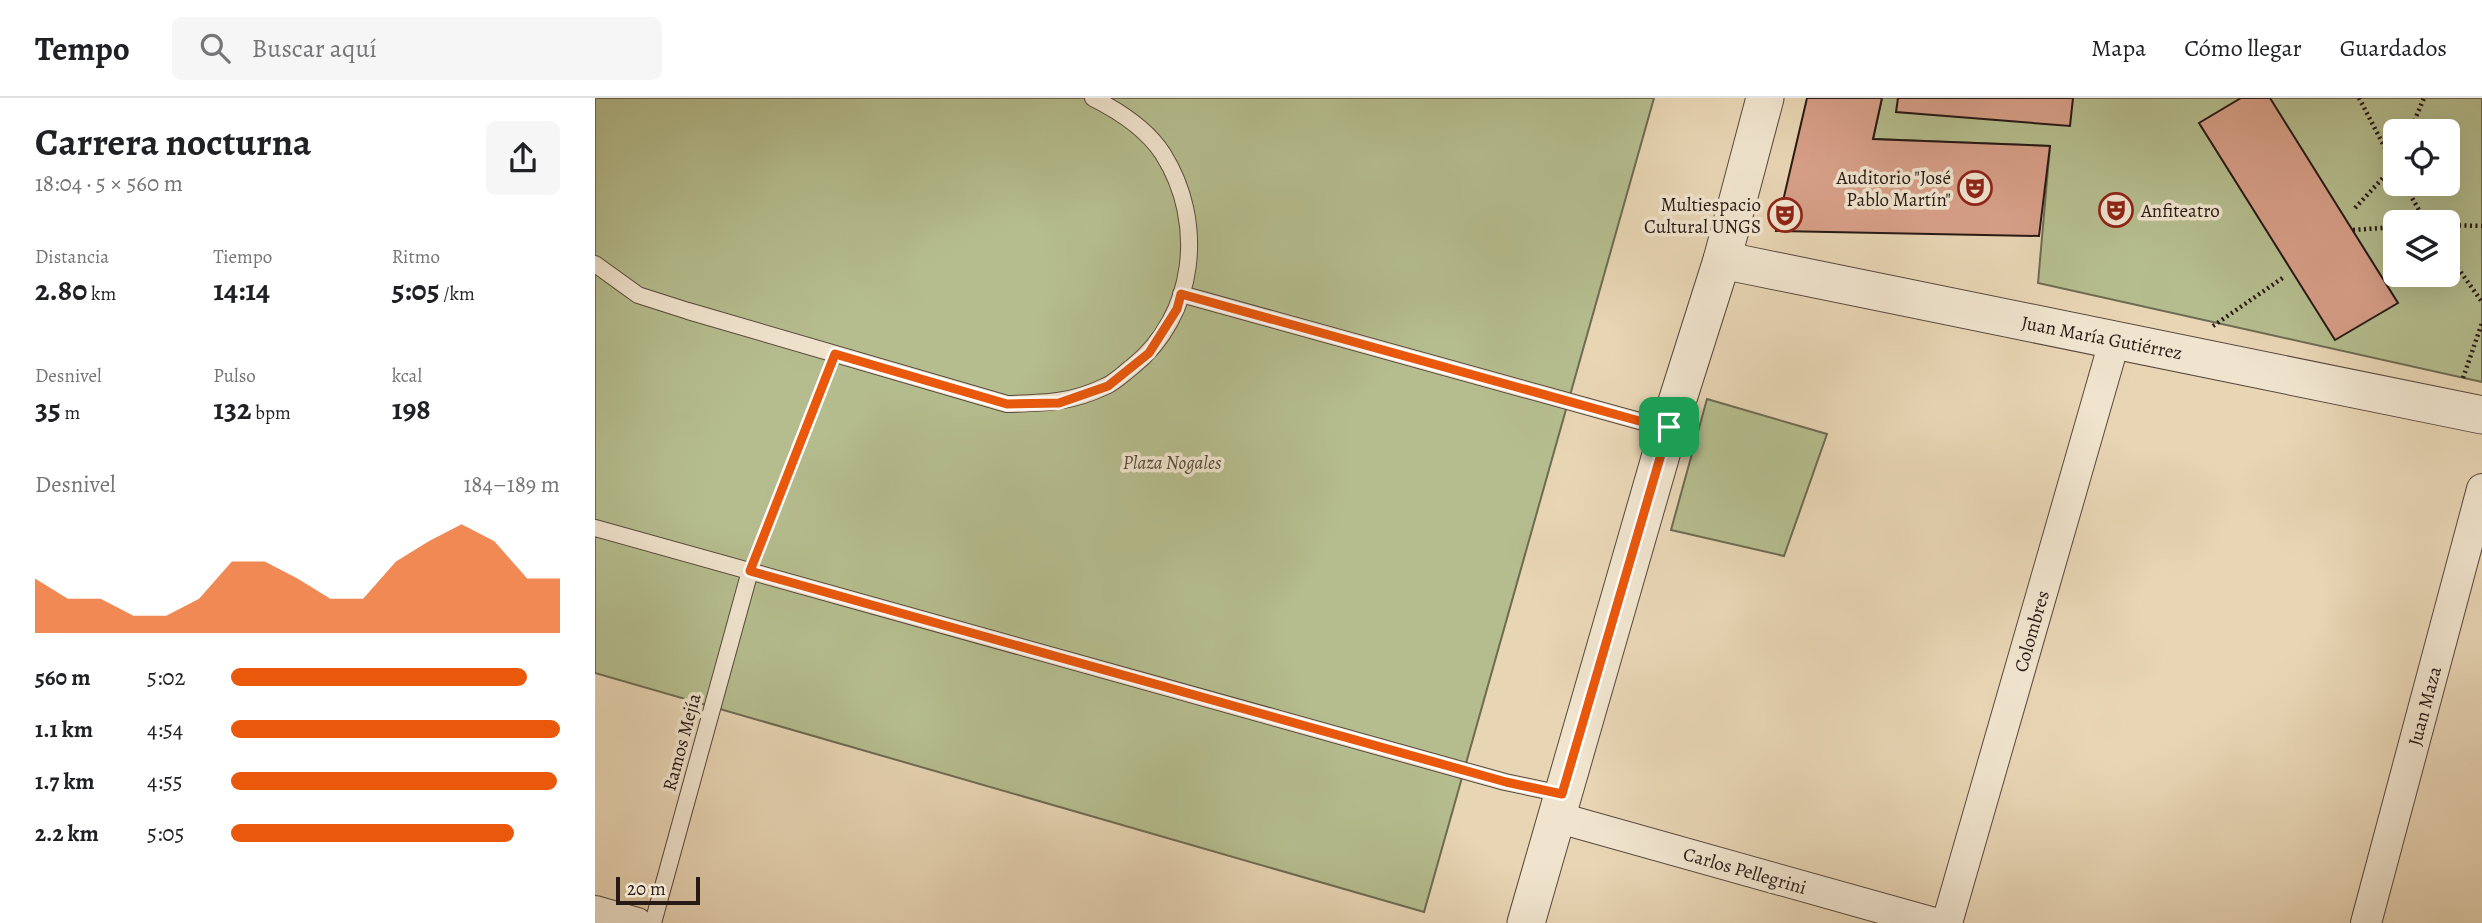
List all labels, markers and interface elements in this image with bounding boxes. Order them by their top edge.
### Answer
search box [172,17,662,80]
text: Tempo [35,26,130,71]
icon: search [196,29,234,67]
text: Buscar aquí [252,31,377,66]
text: Mapa [2091,32,2146,64]
text: Cómo llegar [2184,32,2302,64]
text: Guardados [2340,32,2447,64]
text: Carrera nocturna [35,116,311,168]
map controls [2383,119,2460,287]
button: locate [2383,119,2460,196]
button: share [486,121,560,195]
place label: Auditorio "José Pablo Martín" [1836,165,1951,213]
text: 18:04 · 5 × 560 m [35,168,183,199]
theatre icon: Auditorio "José Pablo Martín" [1956,169,1994,207]
theatre icon: Anfiteatro [2097,191,2135,229]
place label: Multiespacio Cultural UNGS [1644,192,1761,240]
theatre icon: Multiespacio Cultural UNGS [1766,196,1804,234]
place label: Anfiteatro [2140,198,2220,224]
button: layers [2383,210,2460,287]
text: Distancia [35,244,109,270]
text: Tiempo [213,244,272,270]
text: Ritmo [392,244,440,270]
text: 2.80 [35,270,87,310]
text: 14:14 [213,270,270,310]
text: 5:05 [392,270,440,310]
text: km [87,281,116,307]
text: /km [440,281,475,307]
street label: Juan María Gutiérrez [2019,310,2184,366]
text: Desnivel [35,363,102,389]
text: Pulso [213,363,256,389]
text: kcal [392,363,422,389]
text: 35 [35,389,61,429]
text: 132 [213,389,251,429]
text: 198 [392,389,431,429]
pin [1639,397,1699,457]
text: m [61,400,80,426]
text: bpm [251,400,291,426]
icon: arrive [1650,408,1688,446]
park label: Plaza Nogales [1123,450,1222,476]
text: Desnivel [35,469,116,500]
text: 184–189 m [463,469,560,500]
street label: Colombres [2008,587,2056,675]
text: 560 m [35,662,90,693]
text: 5:02 [147,662,186,693]
street label: Juan Maza [2402,663,2448,749]
street label: Ramos Mejía [656,690,707,794]
text: 1.1 km [35,714,93,745]
text: 4:54 [147,714,183,745]
text: 1.7 km [35,766,95,797]
text: 4:55 [147,766,183,797]
text: 2.2 km [35,818,99,849]
text: 5:05 [147,818,185,849]
street label: Carlos Pellegrini [1680,841,1809,901]
scale bar [616,874,700,906]
text: 20 m [627,876,666,902]

